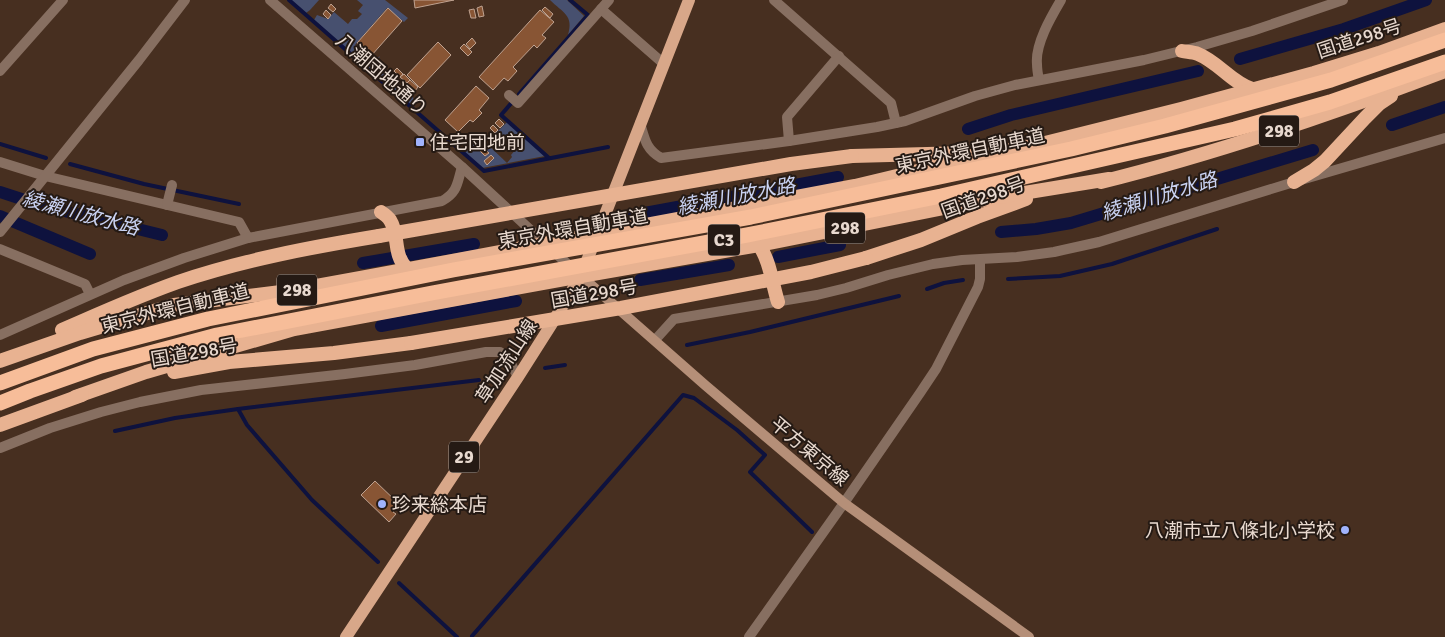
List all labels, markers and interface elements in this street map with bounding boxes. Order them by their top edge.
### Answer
street label: 国道298号 [1314,14,1405,64]
street label: 八潮団地通り [330,28,432,121]
road number: 298 [1259,115,1299,146]
street label: 東京外環自動車道 [893,123,1047,179]
place label: 住宅団地前 [430,131,525,155]
marker: 住宅団地前 [414,136,426,148]
water label: 綾瀬川放水路 [1098,166,1222,226]
water label: 綾瀬川放水路 [675,172,799,220]
street label: 国道298号 [938,172,1029,224]
water label: 綾瀬川放水路 [20,186,144,242]
street label: 東京外環自動車道 [496,204,650,254]
road number: 298 [825,212,865,244]
road number: C3 [708,224,740,256]
road number: 298 [277,274,317,306]
street label: 国道298号 [549,275,639,313]
street label: 東京外環自動車道 [99,279,252,339]
street label: 草加流山線 [471,315,543,408]
street label: 国道298号 [149,334,239,372]
street label: 平方東京線 [765,412,853,491]
road number: 29 [449,442,479,472]
place label: 珍来総本店 [392,493,487,517]
marker: 珍来総本店 [376,498,388,510]
place label: 八潮市立八條北小学校 [1145,519,1335,543]
marker: 八潮市立八條北小学校 [1339,524,1351,536]

